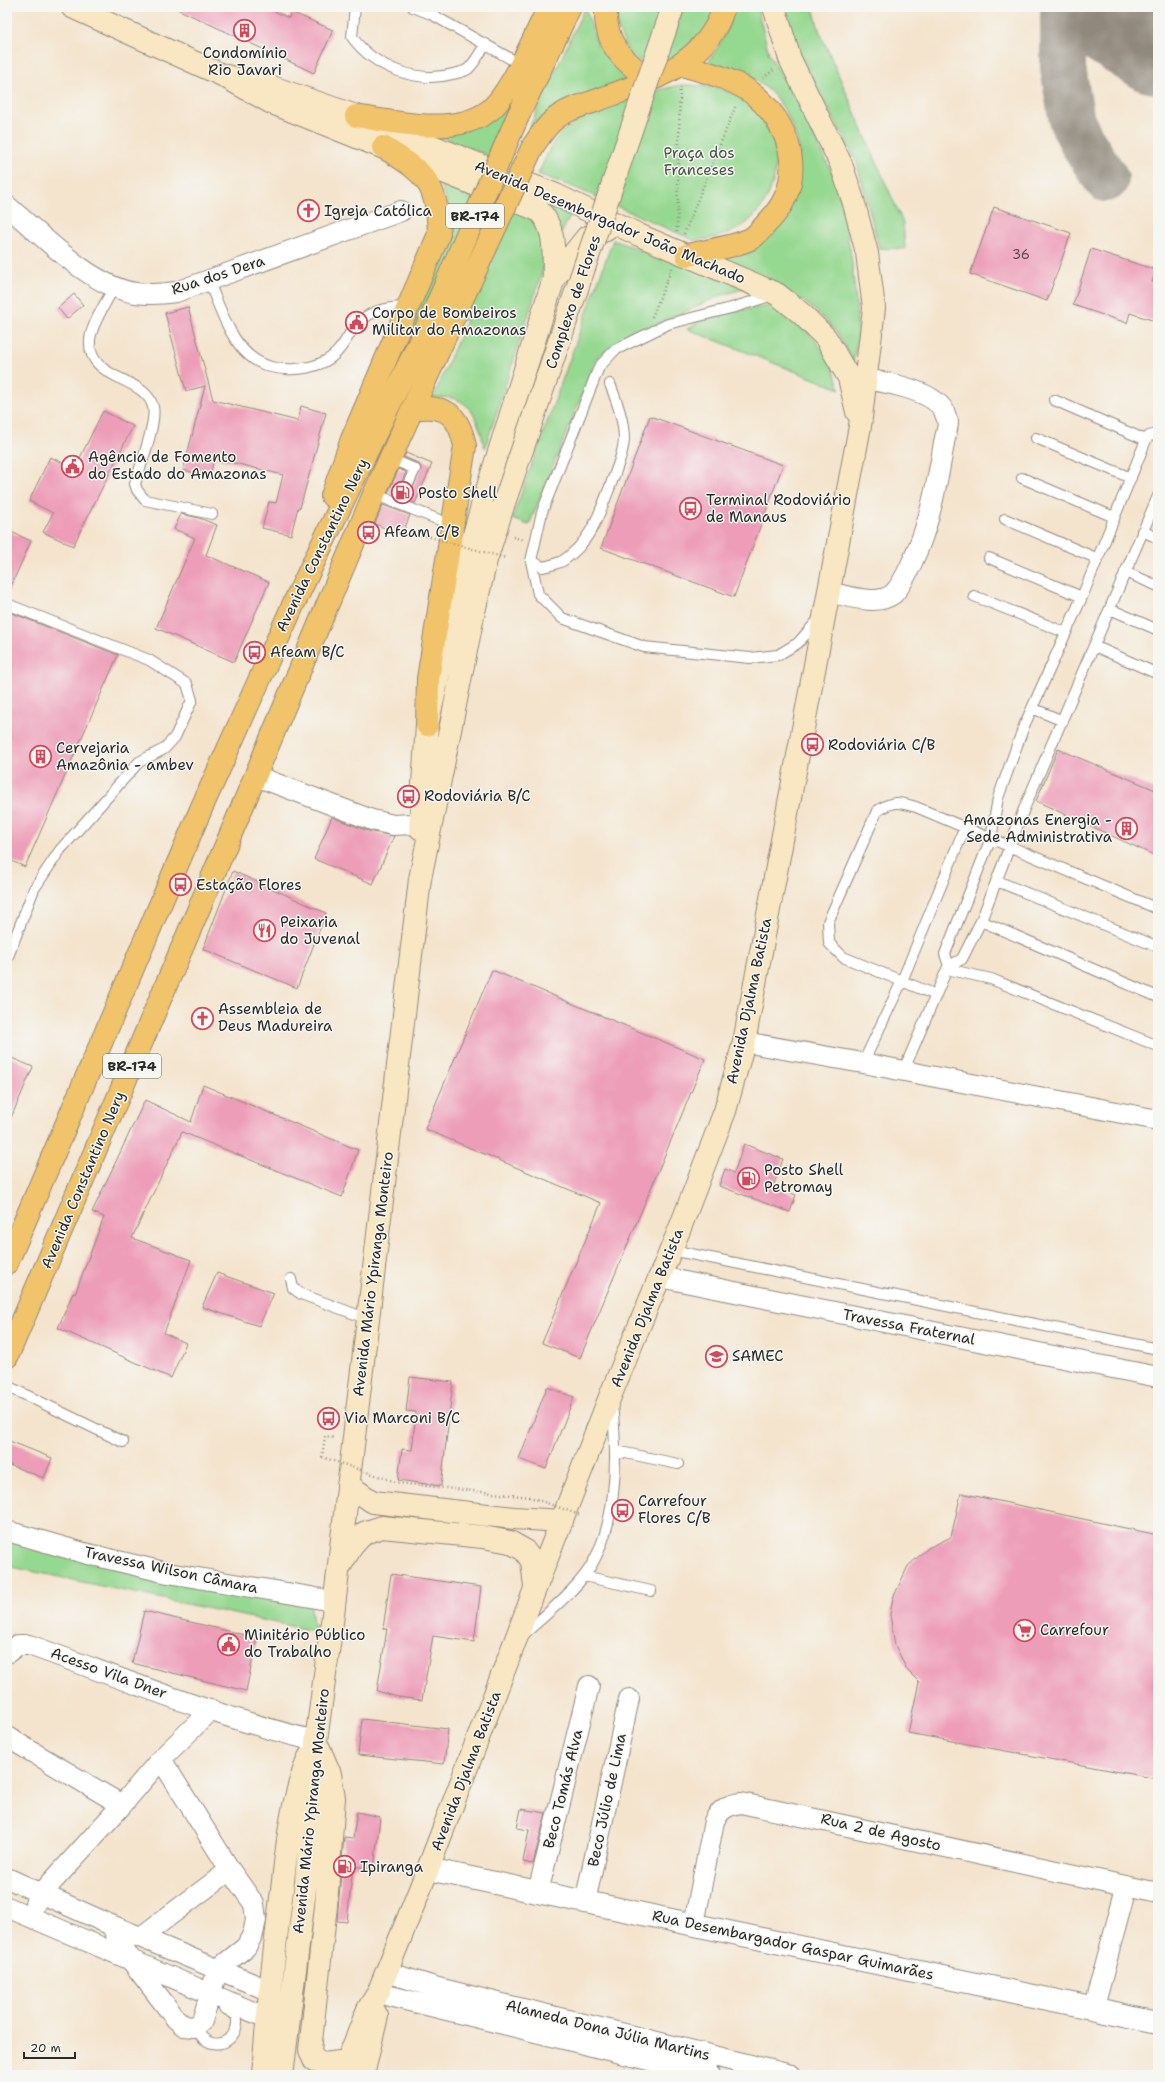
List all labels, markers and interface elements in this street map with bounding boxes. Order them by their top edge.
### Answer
building icon: Condomínio Rio Javari [232,17,258,43]
place label: Condomínio Rio Javari [203,43,287,80]
park label: Praça dos Franceses [663,143,735,180]
street label: Avenida Desembargador João Machado [472,156,748,288]
church icon: Igreja Católica [295,198,321,224]
place label: Igreja Católica [324,201,432,221]
road number: BR-174 [446,204,504,228]
street label: Complexo de Flores [541,232,605,372]
house number: 36 [1012,246,1030,263]
street label: Rua dos Dera [169,250,268,300]
place label: Corpo de Bombeiros Militar do Amazonas [372,303,526,340]
public building icon: Corpo de Bombeiros Militar do Amazonas [344,309,370,335]
place label: Agência de Fomento do Estado do Amazonas [88,447,267,484]
public building icon: Agência de Fomento do Estado do Amazonas [59,453,85,479]
street label: Avenida Constantino Nery [271,455,373,635]
fuel station icon: Posto Shell [389,480,415,506]
place label: Posto Shell [418,483,498,503]
place label: Terminal Rodoviário de Manaus [706,490,851,527]
bus stop icon: Terminal Rodoviário de Manaus [678,496,704,522]
bus stop icon: Afeam C/B [356,519,382,545]
place label: Afeam C/B [384,522,460,542]
bus stop icon: Afeam B/C [241,639,267,665]
place label: Afeam B/C [270,642,345,662]
bus stop icon: Rodoviária C/B [800,732,826,758]
place label: Rodoviária C/B [828,735,936,755]
place label: Cervejaria Amazônia - ambev [56,738,194,775]
building icon: Cervejaria Amazônia - ambev [27,744,53,770]
bus stop icon: Rodoviária B/C [395,783,421,809]
place label: Rodoviária B/C [424,786,531,806]
place label: Amazonas Energia - Sede Administrativa [963,810,1113,847]
building icon: Amazonas Energia - Sede Administrativa [1114,816,1140,842]
bus stop icon: Estação Flores [168,872,194,898]
place label: Estação Flores [196,875,302,895]
place label: Peixaria do Juvenal [280,912,361,949]
street label: Avenida Djalma Batista [722,915,777,1086]
restaurant icon: Peixaria do Juvenal [252,918,278,944]
place label: Assembleia de Deus Madureira [218,999,333,1036]
church icon: Assembleia de Deus Madureira [190,1005,216,1031]
road number: BR-174 [103,1054,161,1078]
street label: Avenida Constantino Nery [37,1088,129,1272]
street label: Avenida Mário Ypiranga Monteiro [348,1150,398,1398]
place label: Posto Shell Petromay [764,1160,844,1197]
fuel station icon: Posto Shell Petromay [735,1166,761,1192]
street label: Avenida Djalma Batista [606,1225,688,1390]
street label: Travessa Fraternal [841,1304,977,1350]
school or university icon: SAMEC [703,1343,729,1369]
place label: SAMEC [732,1346,783,1366]
bus stop icon: Via Marconi B/C [316,1405,342,1431]
place label: Via Marconi B/C [344,1408,460,1428]
place label: Carrefour Flores C/B [638,1491,711,1528]
bus stop icon: Carrefour Flores C/B [609,1497,635,1523]
street label: Travessa Wilson Câmara [82,1542,260,1598]
supermarket icon: Carrefour [1012,1617,1038,1643]
place label: Carrefour [1040,1620,1109,1640]
place label: Minitério Público do Trabalho [244,1625,365,1662]
public building icon: Minitério Público do Trabalho [216,1631,242,1657]
street label: Acesso Vila Dner [48,1643,170,1703]
street label: Avenida Mário Ypiranga Monteiro [288,1687,334,1935]
street label: Avenida Djalma Batista [426,1688,506,1854]
street label: Beco Tomás Alva [539,1727,588,1851]
street label: Beco Júlio de Lima [583,1731,631,1869]
street label: Rua 2 de Agosto [819,1808,943,1856]
fuel station icon: Ipiranga [331,1854,357,1880]
place label: Ipiranga [360,1857,424,1877]
street label: Rua Desembargador Gaspar Guimarães [650,1905,936,1985]
street label: Alameda Dona Júlia Martins [504,1995,712,2065]
scale bar [24,2034,75,2060]
text: 20 m [30,2040,61,2056]

